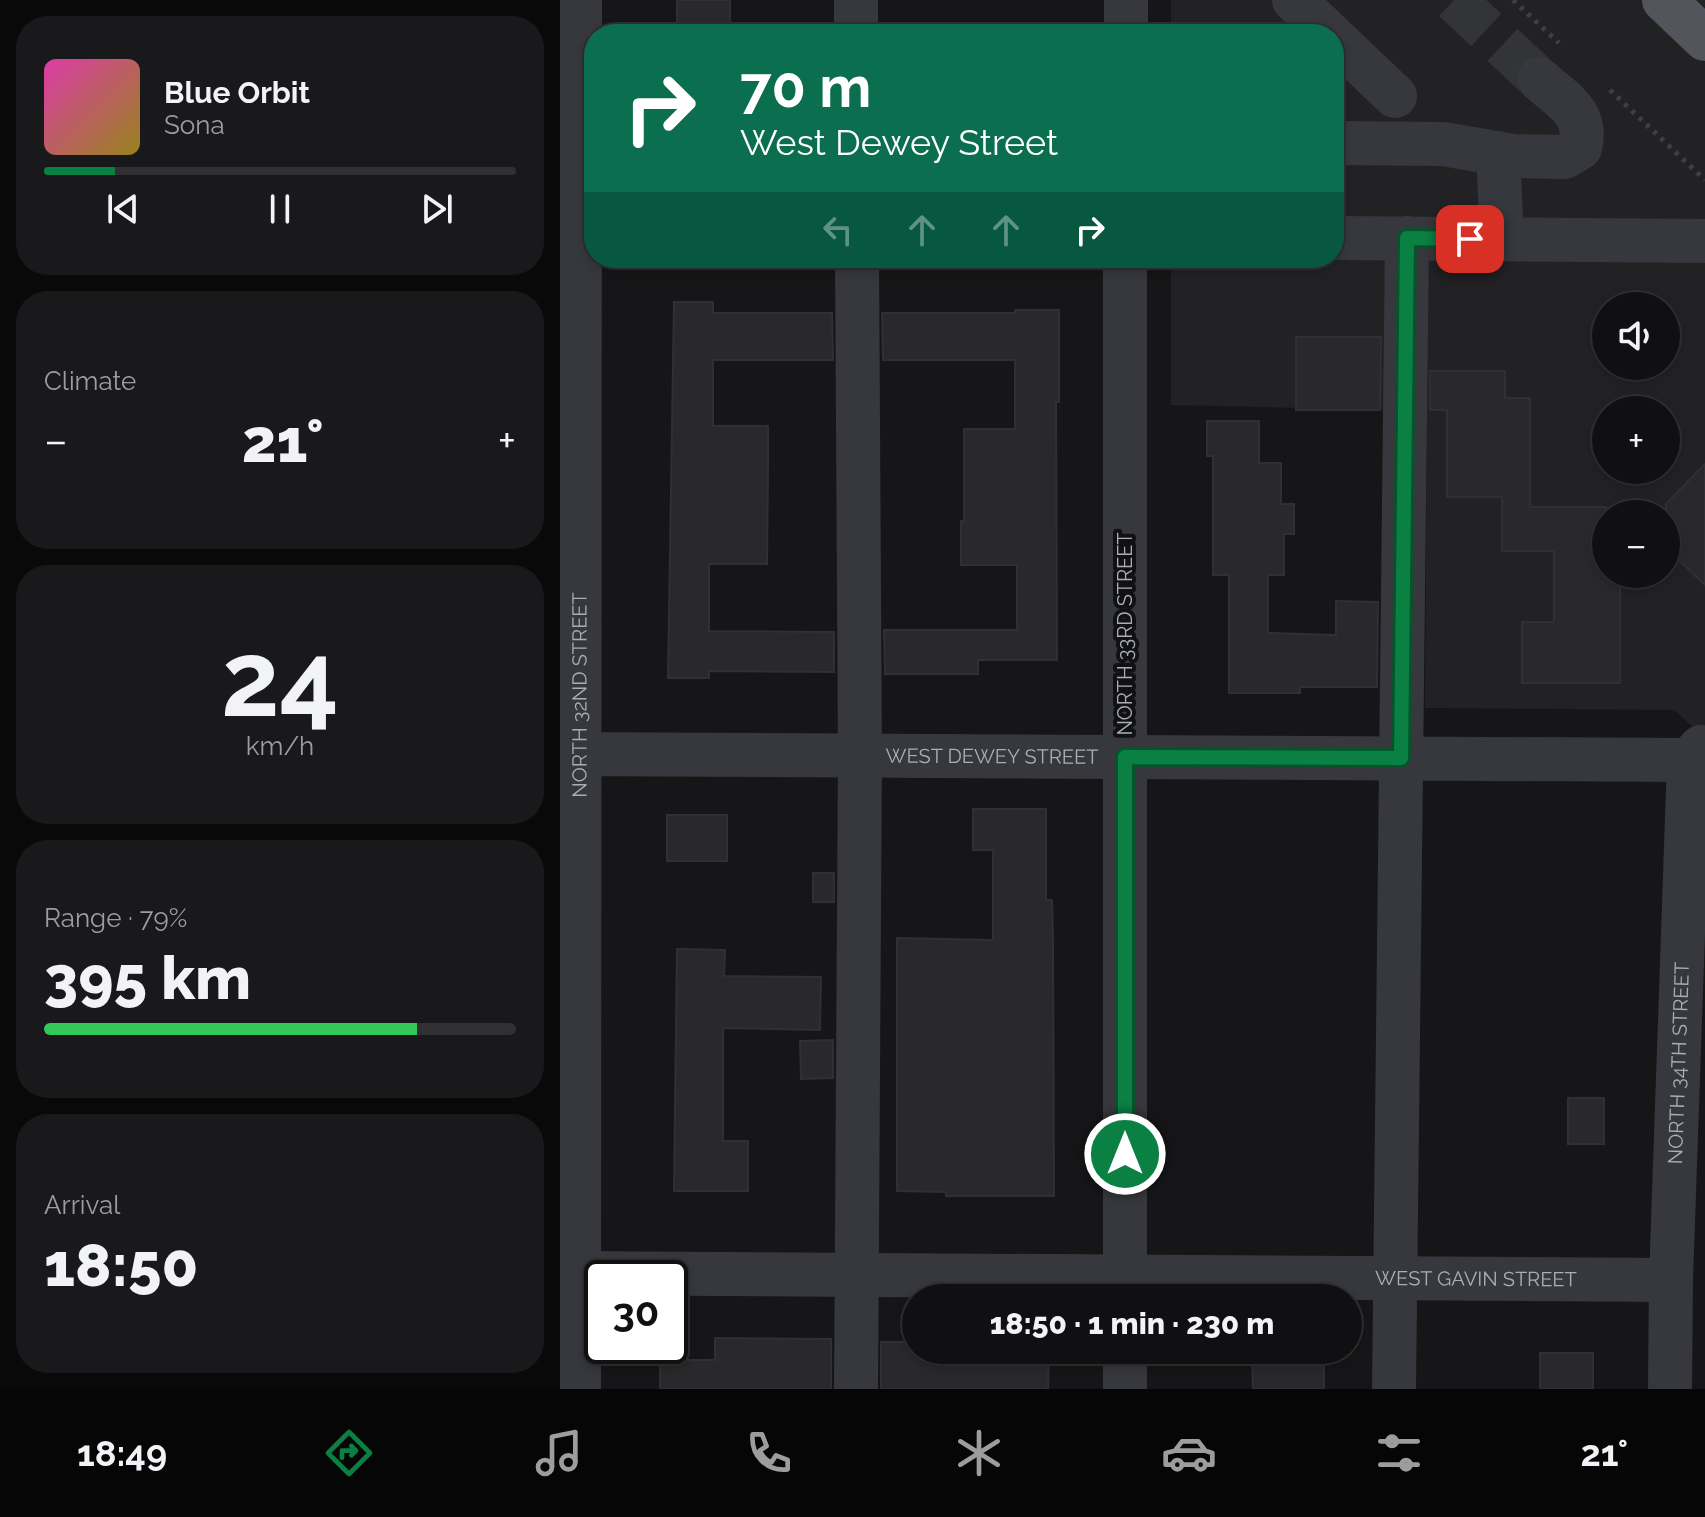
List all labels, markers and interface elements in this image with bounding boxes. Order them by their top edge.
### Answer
text: 70 m [740,54,871,120]
icon: right [608,56,712,160]
text: Blue Orbit [164,75,310,110]
text: Sona [164,110,225,140]
text: West Dewey Street [740,121,1058,163]
icon: previous [101,187,145,231]
icon: pause [258,187,302,231]
icon: next [415,187,459,231]
pin [1436,205,1504,273]
icon: left [816,208,860,252]
icon: ahead [900,208,944,252]
icon: ahead [984,208,1028,252]
icon: right [1068,208,1112,252]
icon: arrive [1448,217,1492,261]
map controls [1592,292,1680,588]
button: sound [1592,292,1680,380]
text: Climate [44,366,136,396]
button: + [1592,396,1680,484]
text: 21° [242,406,324,476]
text: − [44,415,68,466]
text: + [498,415,516,466]
button: − [1592,500,1680,588]
street label: NORTH 33RD STREET [1113,532,1137,736]
street label: NORTH 32ND STREET [567,592,592,798]
text: 24 [221,618,339,740]
text: km/h [246,731,314,761]
street label: WEST DEWEY STREET [885,744,1098,769]
text: Range · 79% [44,903,187,933]
text: 395 km [44,943,251,1013]
street label: NORTH 34TH STREET [1663,962,1694,1165]
position arrow [1083,1112,1167,1196]
text: Arrival [44,1190,120,1220]
text: 18:50 [44,1230,198,1300]
speed limit sign: 30 [584,1260,688,1364]
street label: WEST GAVIN STREET [1375,1266,1577,1291]
text: 18:50 · 1 min · 230 m [990,1306,1274,1341]
icon: directions [321,1425,377,1481]
icon: music [531,1425,587,1481]
icon: phone [741,1425,797,1481]
icon: climate [951,1425,1007,1481]
icon: car [1161,1425,1217,1481]
icon: filters [1371,1425,1427,1481]
text: 18:49 [77,1432,167,1474]
text: 21° [1580,1432,1628,1474]

